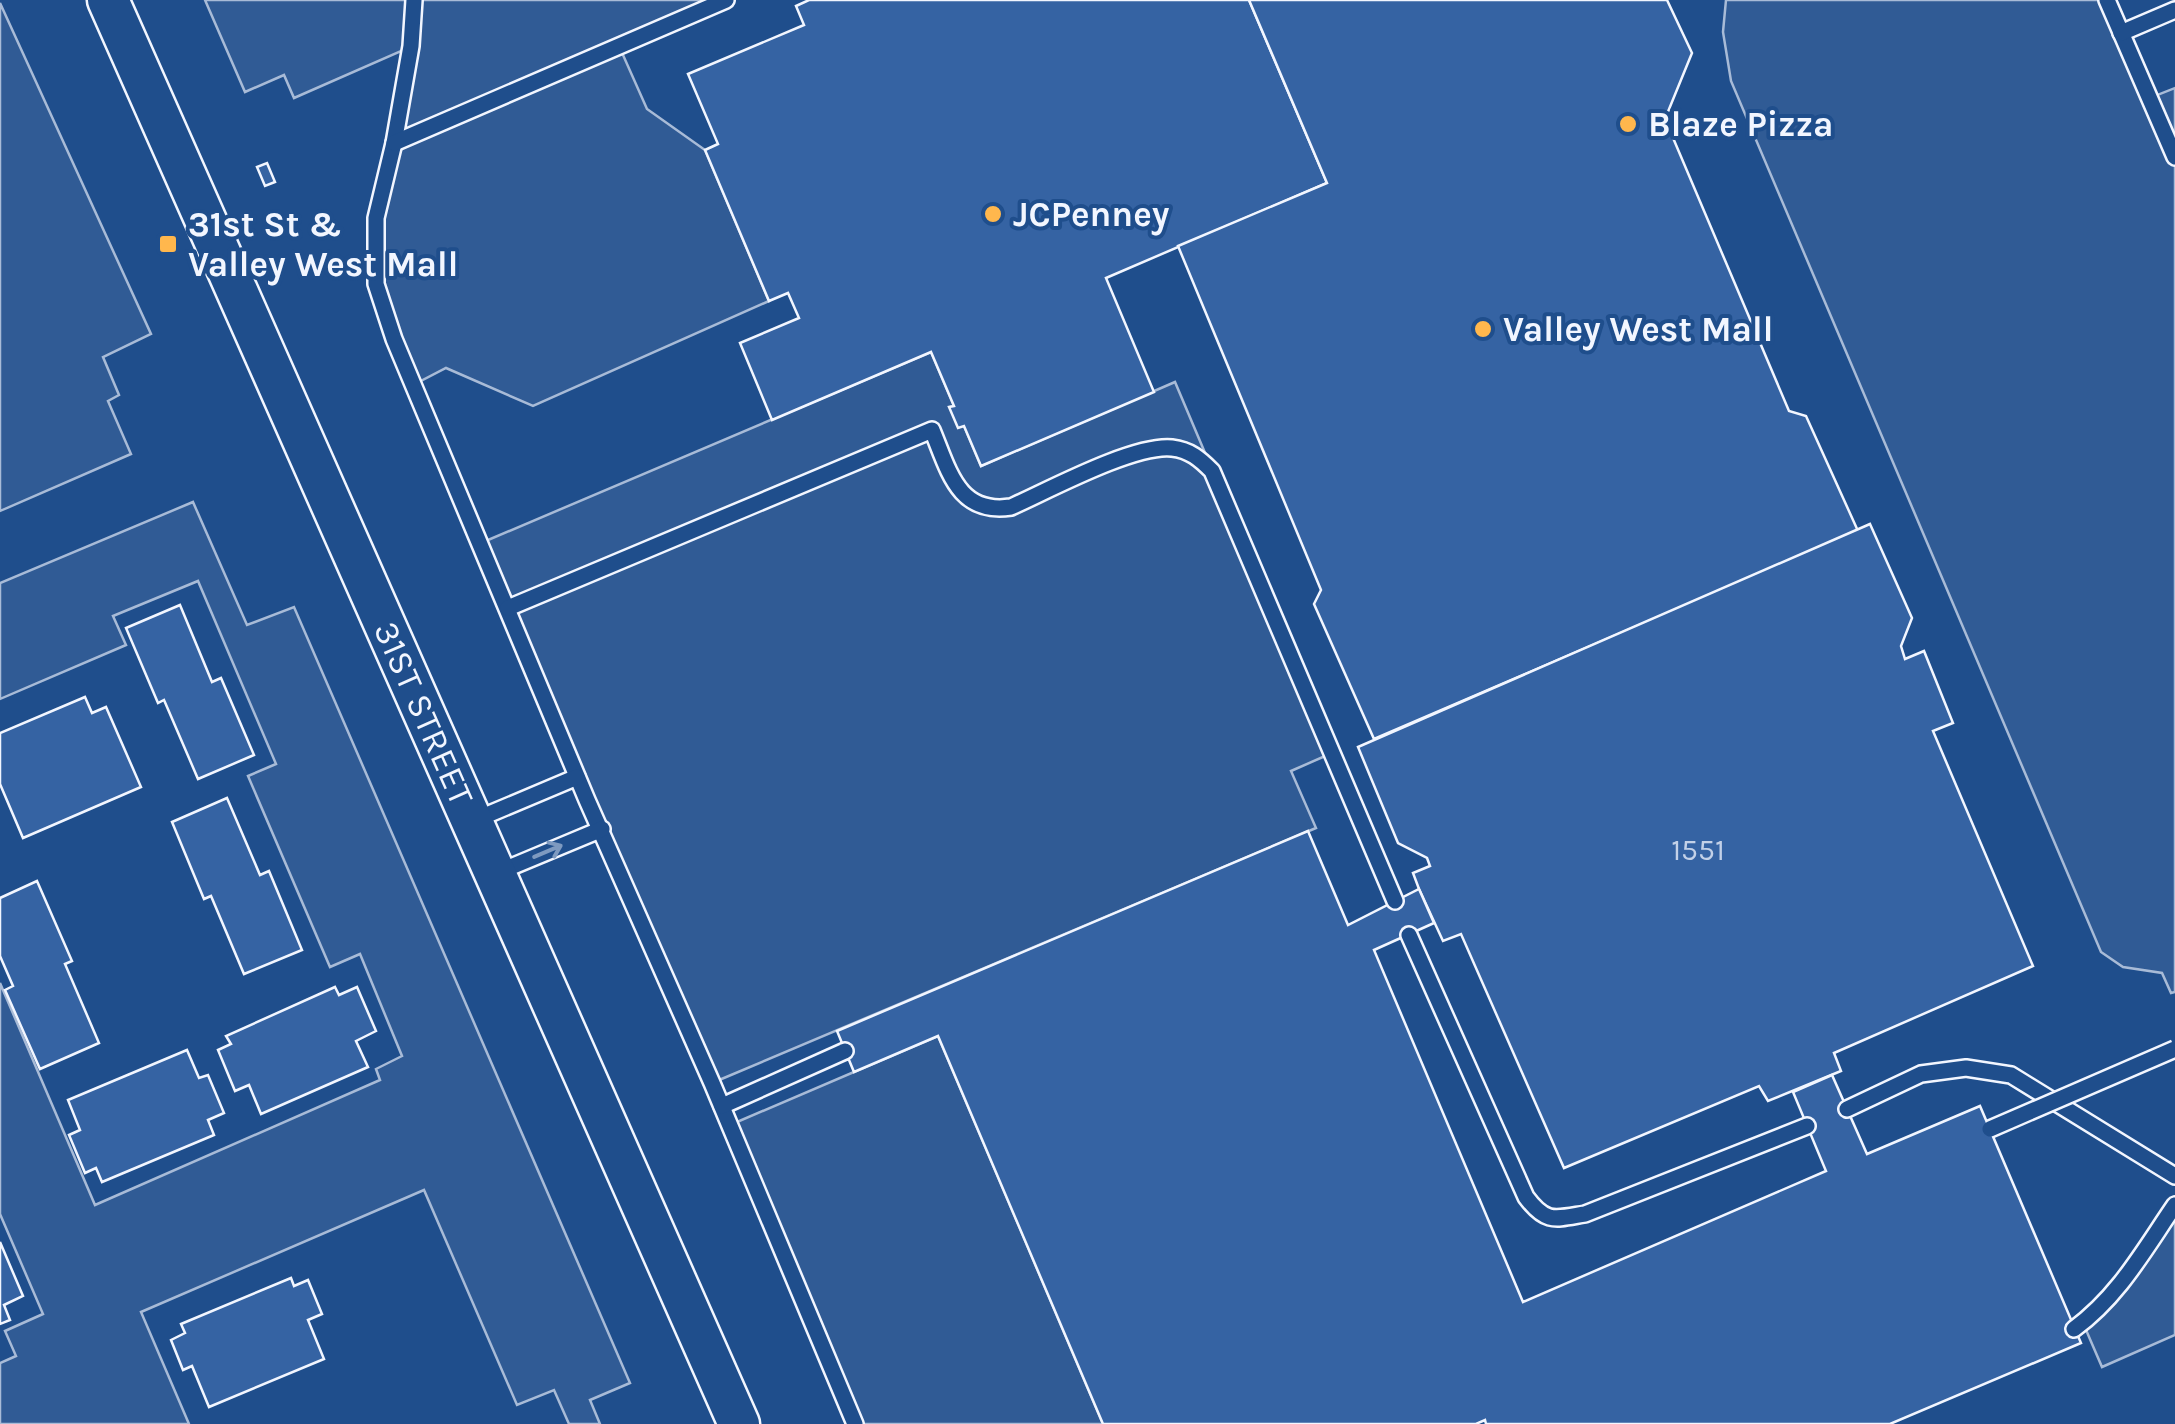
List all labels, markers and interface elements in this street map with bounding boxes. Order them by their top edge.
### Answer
place label: Blaze Pizza [1648,104,1833,145]
marker: Blaze Pizza [1617,113,1639,135]
place label: JCPenney [1013,194,1170,236]
marker: JCPenney [982,203,1004,225]
place label: 31st St & Valley West Mall [188,204,458,286]
marker: 31st St & Valley West Mall [157,233,179,255]
place label: Valley West Mall [1503,309,1773,351]
marker: Valley West Mall [1472,318,1494,340]
street label: 31ST STREET [365,615,483,812]
house number: 1551 [1671,832,1725,868]
one-way arrow [532,841,563,859]

